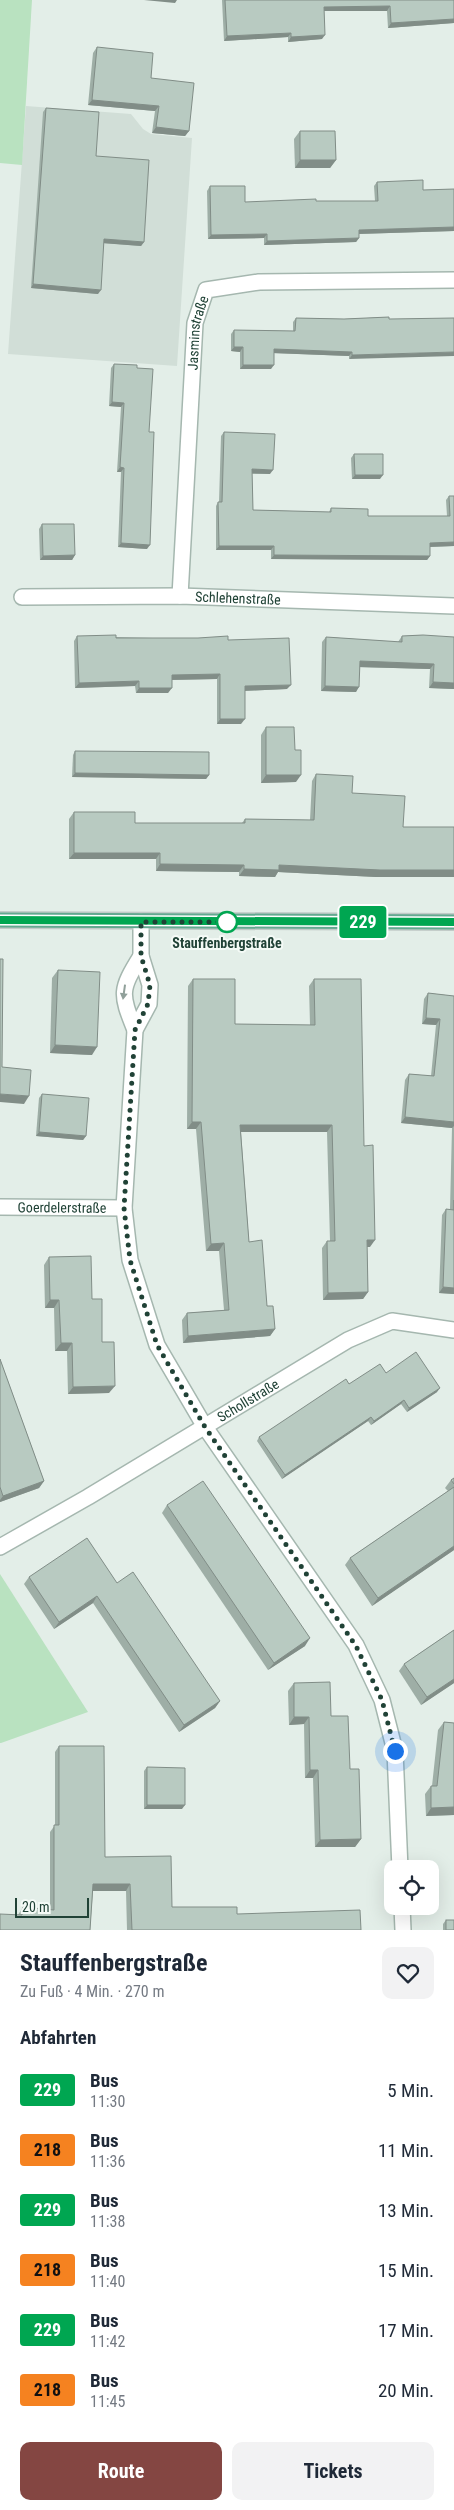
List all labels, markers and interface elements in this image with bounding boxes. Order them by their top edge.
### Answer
street label: Jasminstraße [184,293,212,371]
street label: Schlehenstraße [195,589,281,608]
line badge: 229 [334,906,392,938]
marker: Stauffenbergstraße [216,911,238,933]
text: 229 [349,911,377,932]
place label: Stauffenbergstraße [172,935,282,951]
one-way arrow [120,984,128,1000]
street label: Goerdelerstraße [18,1199,107,1216]
street label: Schollstraße [214,1376,282,1425]
your location [383,1739,408,1764]
map controls [384,1860,439,1915]
button: locate [384,1860,439,1915]
scale bar [15,1895,89,1918]
text: 20 m [22,1899,50,1915]
button: heart [382,1947,434,1999]
text: Stauffenbergstraße [20,1949,207,1977]
text: Zu Fuß · 4 Min. · 270 m [20,1982,164,2001]
text: Abfahrten [20,2026,96,2049]
text: Bus [90,2069,119,2092]
text: 229 [34,2079,61,2100]
text: 5 Min. [387,2079,434,2102]
text: 11:30 [90,2092,125,2111]
text: Bus [90,2129,119,2152]
text: 218 [34,2139,61,2160]
text: 11 Min. [378,2139,434,2162]
text: 11:36 [90,2152,125,2171]
text: Bus [90,2189,119,2212]
text: 229 [34,2199,61,2220]
text: 13 Min. [378,2199,434,2222]
text: 11:38 [90,2212,125,2231]
text: Bus [90,2249,119,2272]
text: 218 [34,2259,61,2280]
text: 15 Min. [378,2259,434,2282]
text: 11:40 [90,2272,125,2291]
text: Bus [90,2309,119,2332]
text: 229 [34,2319,61,2340]
text: 17 Min. [378,2319,434,2342]
text: 11:42 [90,2332,125,2351]
text: Bus [90,2369,119,2392]
text: 218 [34,2379,61,2400]
text: 20 Min. [378,2379,434,2402]
text: 11:45 [90,2392,125,2411]
button: Route [20,2442,222,2500]
button: Tickets [232,2442,434,2500]

